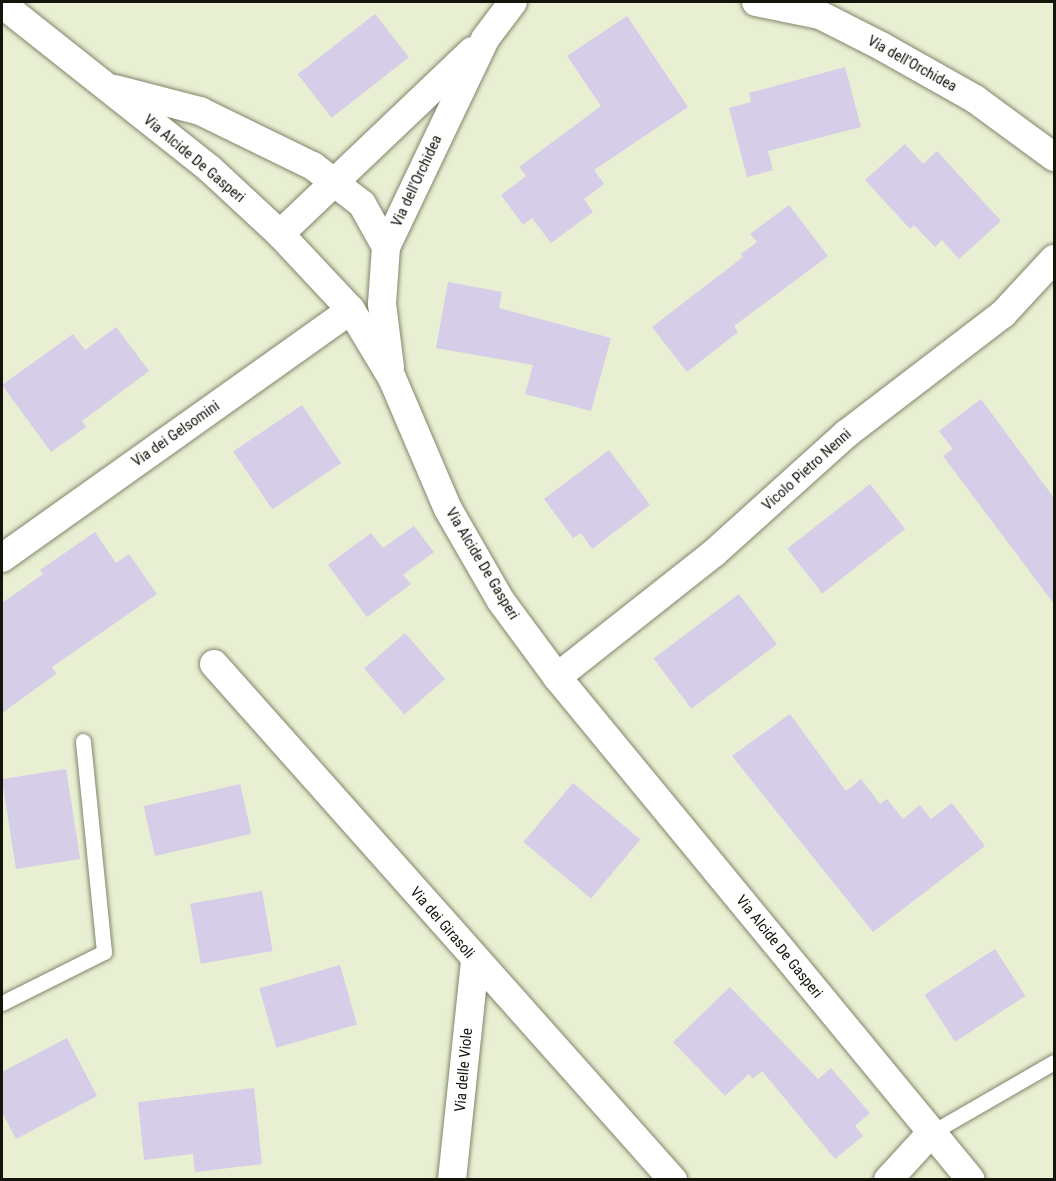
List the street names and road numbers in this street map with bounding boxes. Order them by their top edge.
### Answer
street label: Via dell'Orchidea [864,32,960,96]
street label: Via Alcide De Gasperi [139,111,249,207]
street label: Via dell'Orchidea [388,132,446,230]
street label: Via dei Gelsomini [129,397,223,471]
street label: Vicolo Pietro Nenni [759,425,855,515]
street label: Via Alcide De Gasperi [442,505,522,623]
street label: Via dei Girasoli [406,884,478,962]
street label: Via Alcide De Gasperi [732,892,826,1002]
street label: Via delle Viole [451,1027,477,1113]

